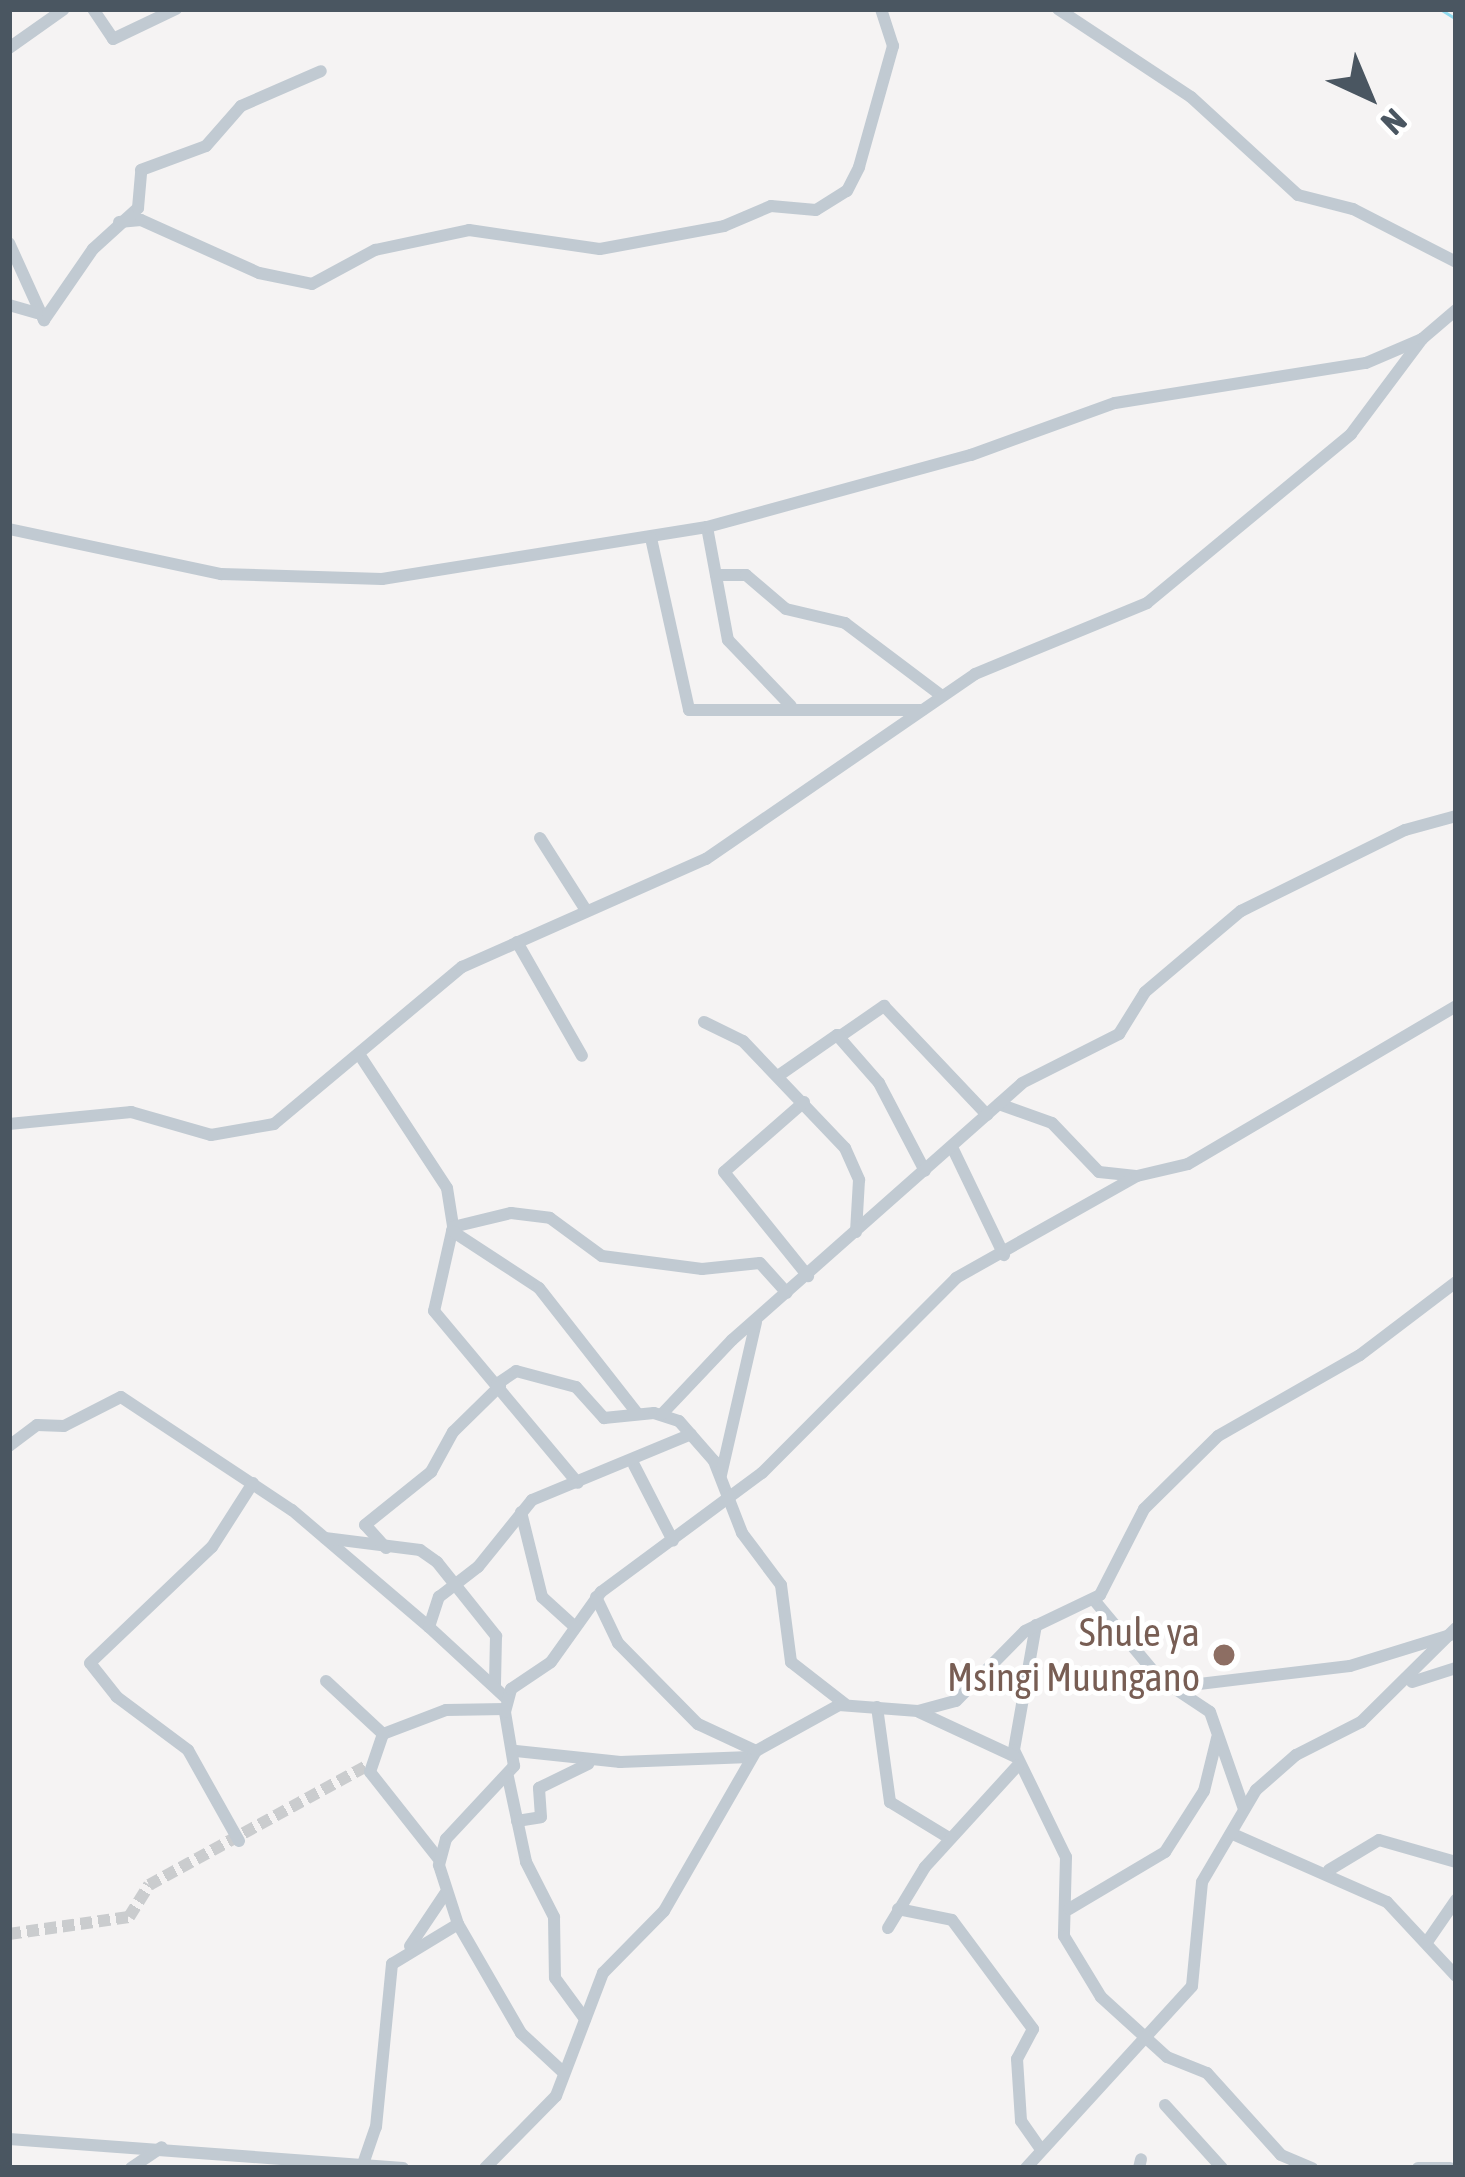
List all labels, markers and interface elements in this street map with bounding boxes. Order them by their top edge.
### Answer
north arrow [1309,36,1429,156]
text: N [1374,101,1414,142]
place label: Shule ya Msingi Muungano [947,1610,1200,1701]
marker: Shule ya Msingi Muungano [1211,1642,1237,1668]

